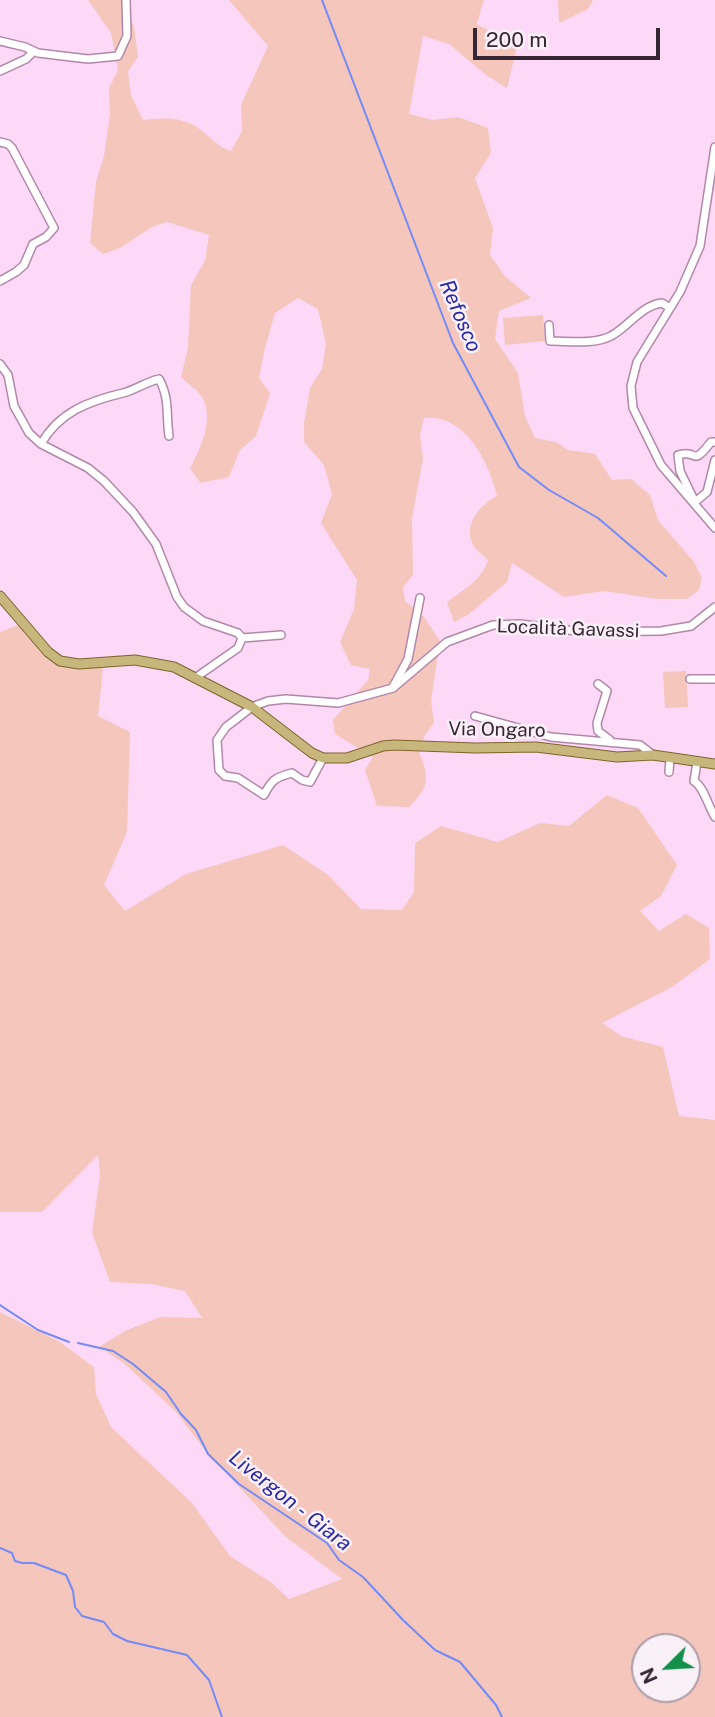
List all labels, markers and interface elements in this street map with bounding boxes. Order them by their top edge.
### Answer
scale bar [477,14,664,58]
text: 200 m [486,27,547,52]
water label: Refosco [434,276,486,356]
street label: Località Gavassi [496,615,640,643]
street label: Via Ongaro [448,718,546,742]
water label: Livergon - Giara [224,1445,356,1557]
north arrow [631,1633,701,1703]
text: N [636,1664,662,1687]

